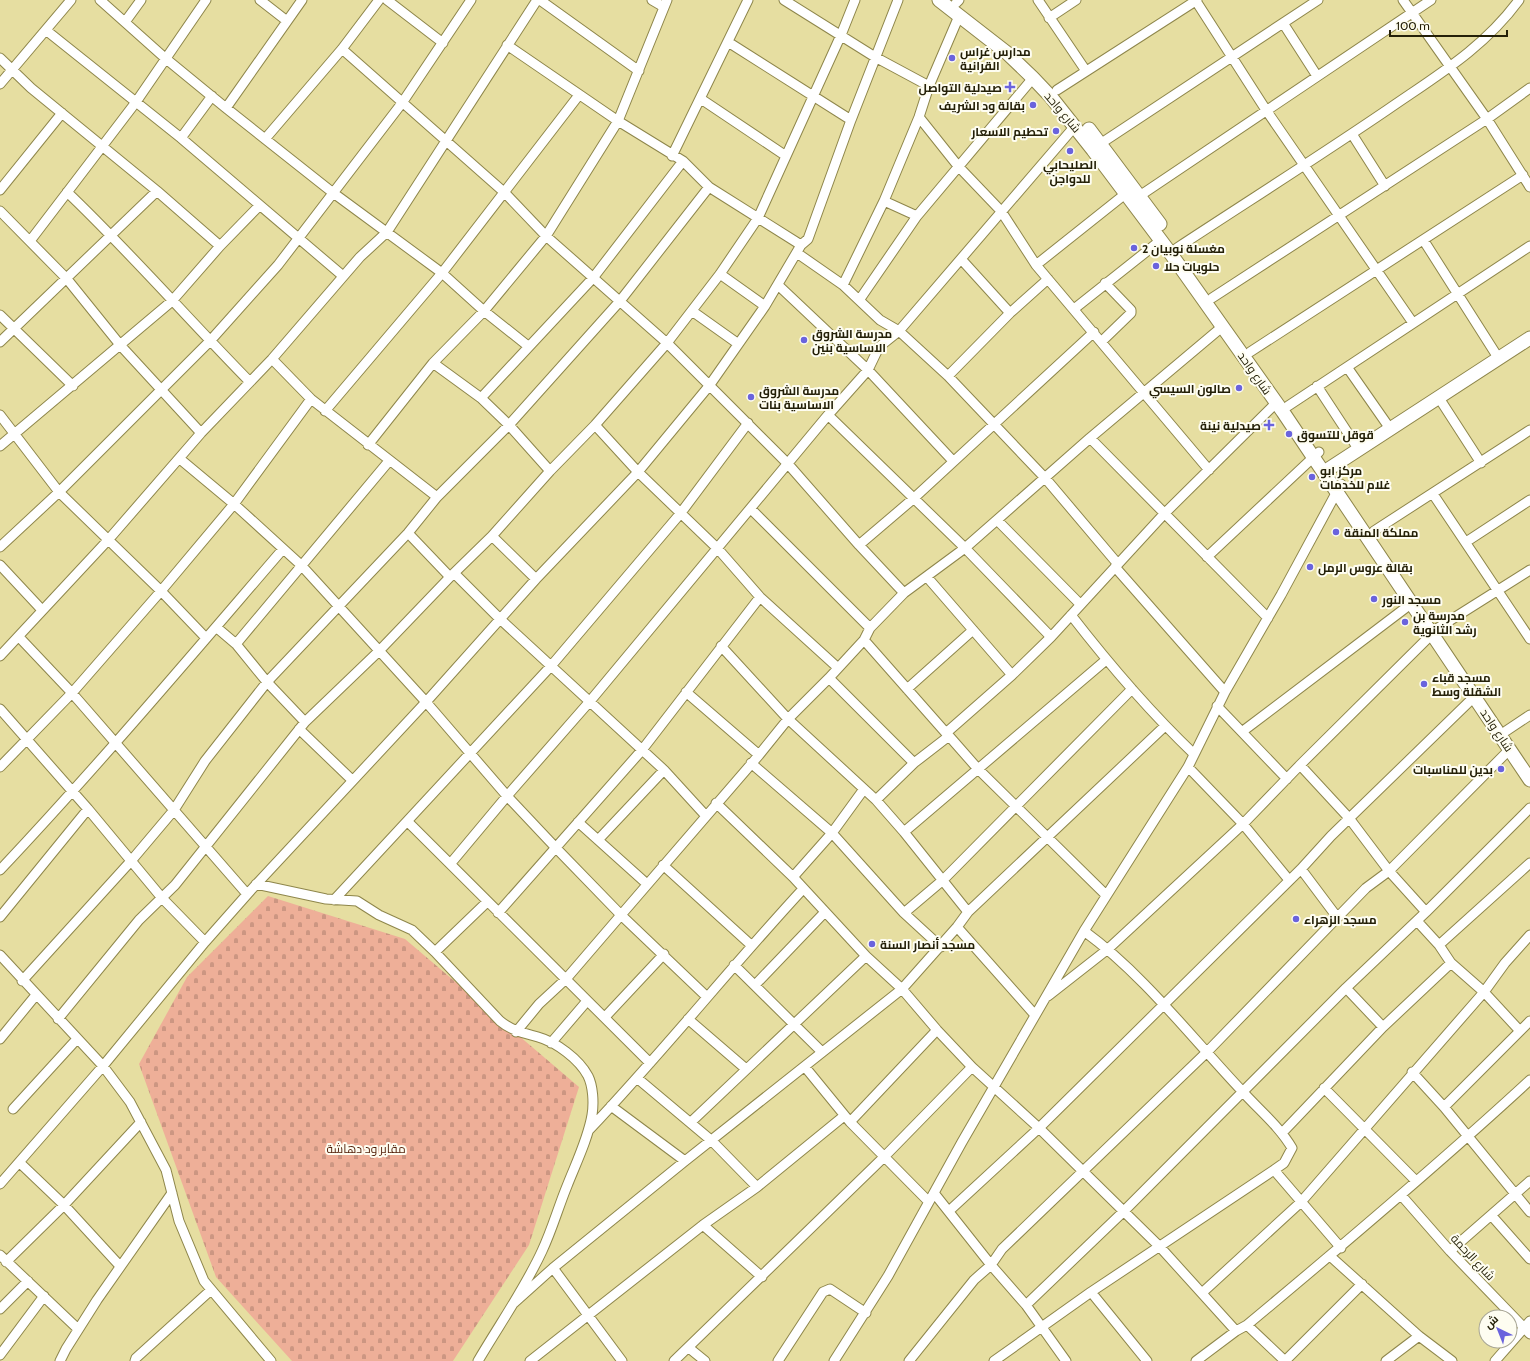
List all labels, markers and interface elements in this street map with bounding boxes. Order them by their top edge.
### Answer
scale bar [1390,12,1507,38]
text: 100 m [1396,18,1430,33]
place label: مدارس غراس القرانية [960,44,1031,74]
marker: مدارس غراس القرانية [947,53,957,63]
place label: صيدلية التواصل [919,80,1002,96]
marker: صيدلية التواصل [1005,82,1015,92]
street label: شارع واحد [1041,88,1084,136]
place label: بقالة ود الشريف [939,98,1025,114]
marker: بقالة ود الشريف [1028,100,1038,110]
place label: تحطيم الاسعار [970,124,1049,140]
marker: تحطيم الاسعار [1051,126,1061,136]
marker: الصليحابي للدواجن [1065,146,1075,156]
place label: الصليحابي للدواجن [1043,157,1097,187]
place label: مغسلة نوبيان 2 [1142,241,1225,257]
marker: مغسلة نوبيان 2 [1129,243,1139,253]
place label: حلويات حلا [1164,259,1219,275]
marker: حلويات حلا [1151,261,1161,271]
place label: مدرسة الشروق الاساسية بنين [812,326,892,356]
marker: مدرسة الشروق الاساسية بنين [799,335,809,345]
street label: شارع واحد [1234,349,1275,398]
place label: صالون السيسي [1149,381,1231,399]
place label: مدرسة الشروق الاساسية بنات [759,383,839,412]
marker: صالون السيسي [1234,383,1244,393]
marker: مدرسة الشروق الاساسية بنات [746,392,756,402]
place label: صيدلية نينة [1200,418,1261,433]
marker: صيدلية نينة [1264,420,1274,430]
place label: قوقل للتسوق [1297,427,1374,443]
marker: قوقل للتسوق [1284,429,1294,439]
place label: مركز ابو غلام للخدمات [1320,463,1390,493]
marker: مركز ابو غلام للخدمات [1307,472,1317,482]
place label: مملكة المنقة [1344,525,1419,540]
marker: مملكة المنقة [1331,527,1341,537]
place label: بقالة عروس الرمل [1318,560,1413,576]
marker: بقالة عروس الرمل [1305,562,1315,572]
place label: مسجد النور [1381,592,1441,608]
marker: مسجد النور [1369,594,1379,604]
place label: مدرسة بن رشد الثانوية [1413,608,1477,638]
marker: مدرسة بن رشد الثانوية [1400,617,1410,627]
place label: مسجد قباء الشقلة وسط [1432,670,1501,700]
marker: مسجد قباء الشقلة وسط [1419,679,1429,689]
street label: شارع واحد [1476,706,1517,755]
place label: بدين للمناسبات [1413,762,1493,778]
marker: بدين للمناسبات [1496,764,1506,774]
place label: مسجد الزهراء [1304,912,1377,928]
marker: مسجد الزهراء [1291,914,1301,924]
place label: مسجد أنصار السنة [880,937,975,953]
marker: مسجد أنصار السنة [867,939,877,949]
park label: مقابر ود دهاشة [326,1141,406,1156]
street label: شارع الرحمة [1447,1231,1498,1284]
north arrow [1478,1309,1518,1349]
text: ش [1481,1312,1501,1332]

